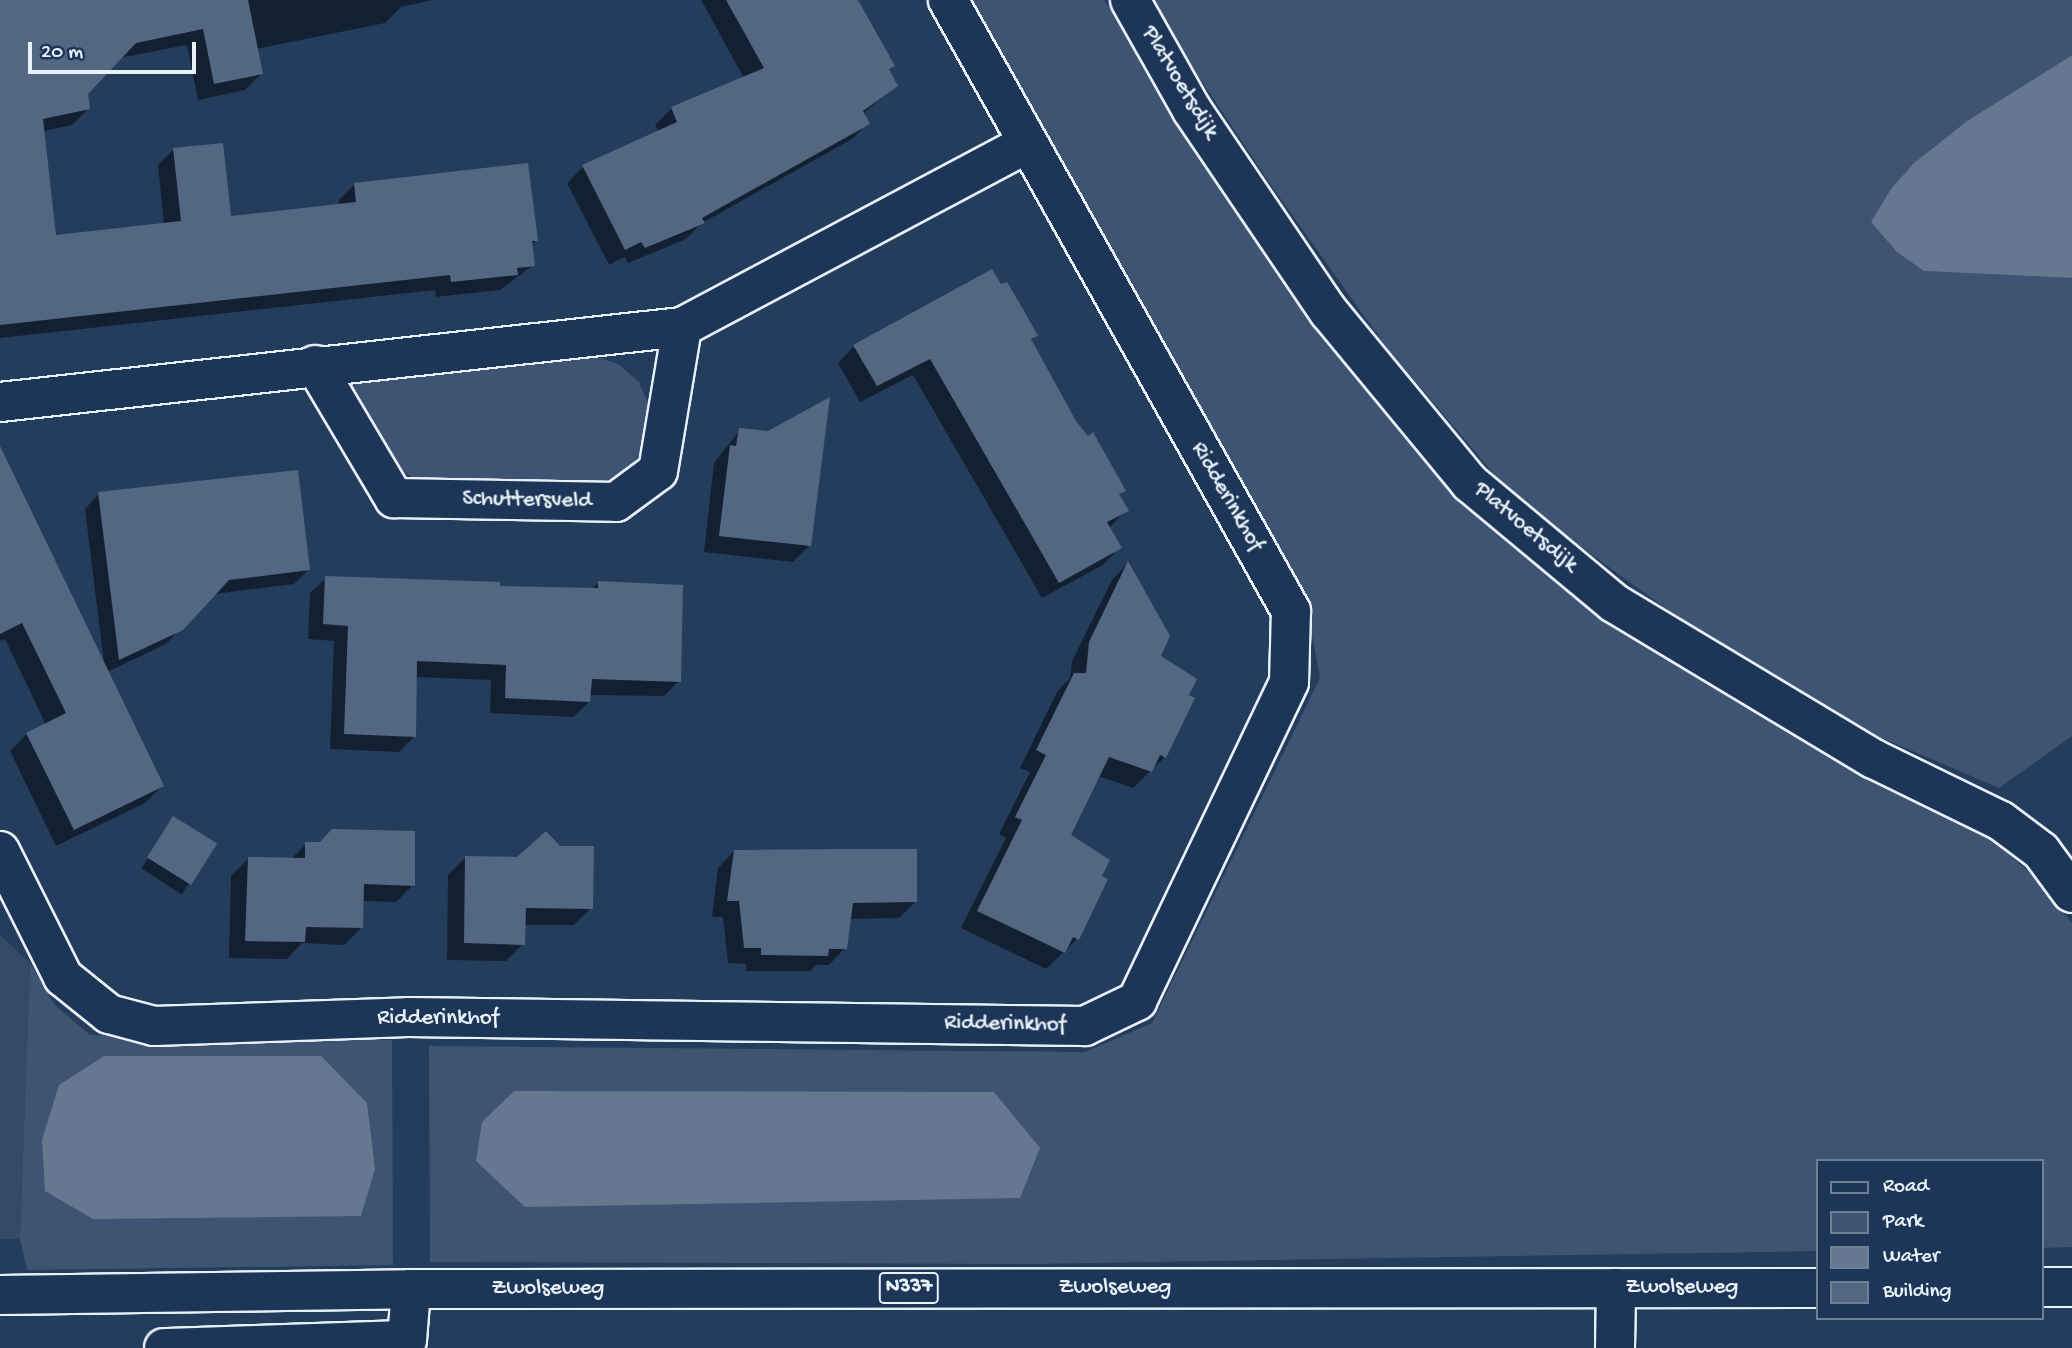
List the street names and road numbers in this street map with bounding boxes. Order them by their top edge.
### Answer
street label: Platvoetsdijk [1134,21,1224,145]
street label: Ridderinkhof [1184,437,1268,557]
street label: Platvoetsdijk [1467,477,1583,579]
street label: Schuttersveld [462,486,592,516]
street label: Ridderinkhof [377,1005,499,1033]
street label: Ridderinkhof [944,1010,1066,1040]
road number: N337 [878,1270,940,1306]
street label: Zwolseweg [1059,1274,1171,1302]
street label: Zwolseweg [1626,1274,1738,1302]
street label: Zwolseweg [492,1275,604,1303]

